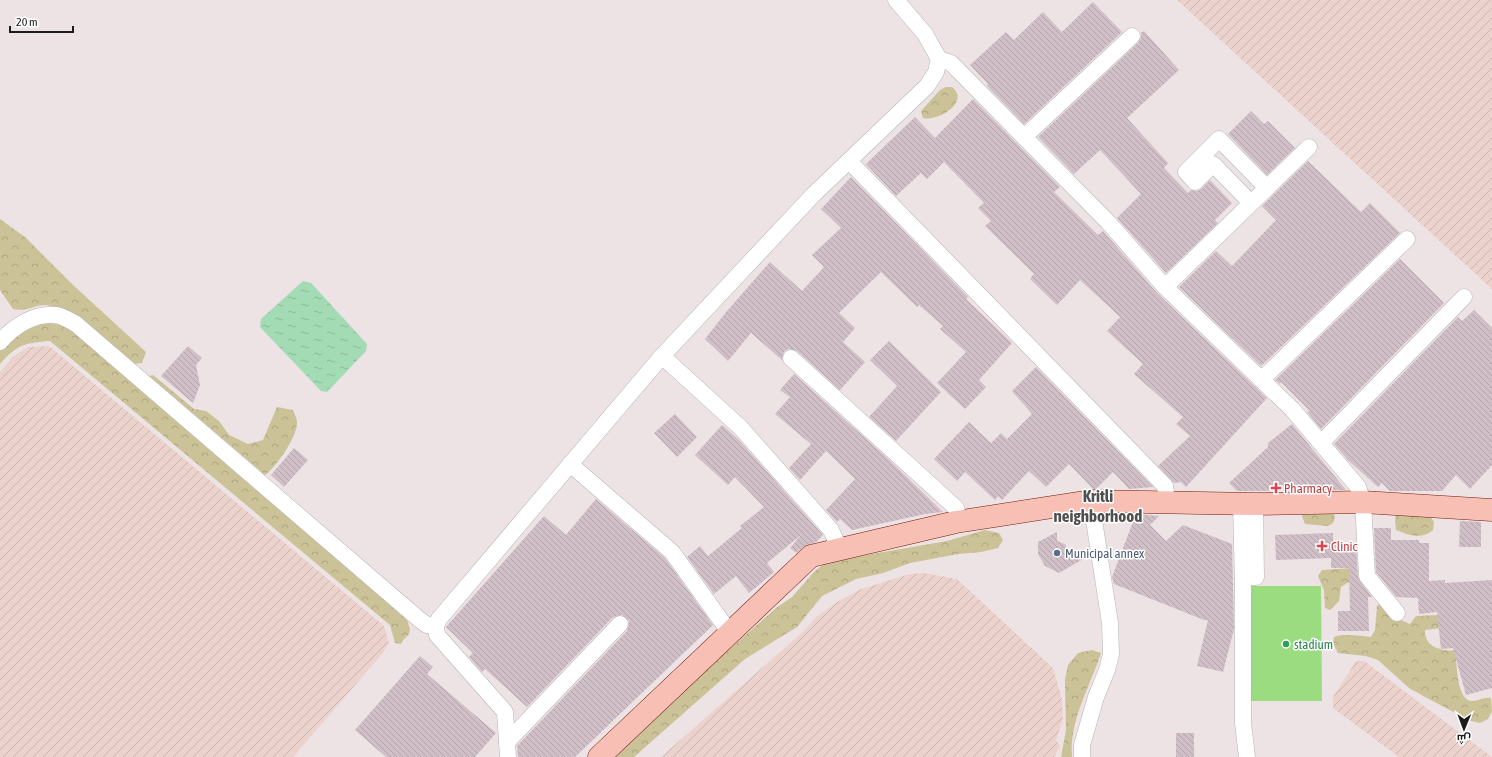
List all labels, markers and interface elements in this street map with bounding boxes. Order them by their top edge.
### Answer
scale bar [10,8,73,34]
text: 20 m [16,15,38,29]
place label: Pharmacy [1284,481,1333,496]
marker: Pharmacy [1271,483,1281,493]
district label: Kritli neighborhood [1054,486,1142,526]
place label: Clinic [1331,539,1358,554]
marker: Clinic [1316,540,1328,552]
place label: Municipal annex [1065,546,1145,561]
marker: Municipal annex [1052,548,1062,558]
place label: stadium [1294,637,1333,652]
marker: stadium [1281,639,1291,649]
north arrow [1444,709,1484,749]
text: ش [1457,732,1471,745]

